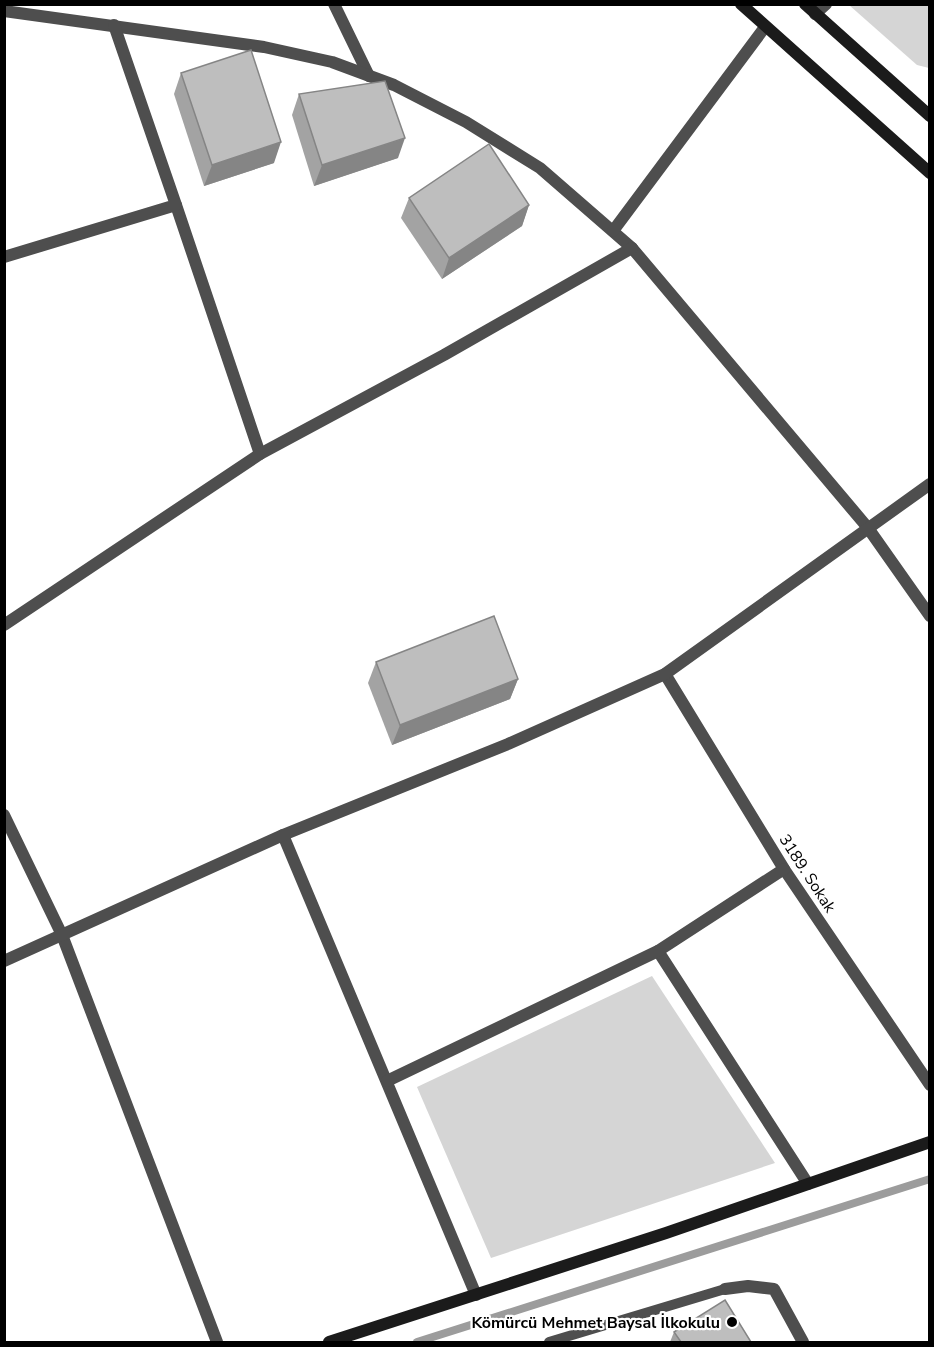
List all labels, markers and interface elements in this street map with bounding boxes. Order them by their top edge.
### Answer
street label: 3189. Sokak [774,830,841,918]
place label: Kömürcü Mehmet Baysal İlkokulu [471,1312,720,1334]
marker: Kömürcü Mehmet Baysal İlkokulu [725,1315,739,1329]

